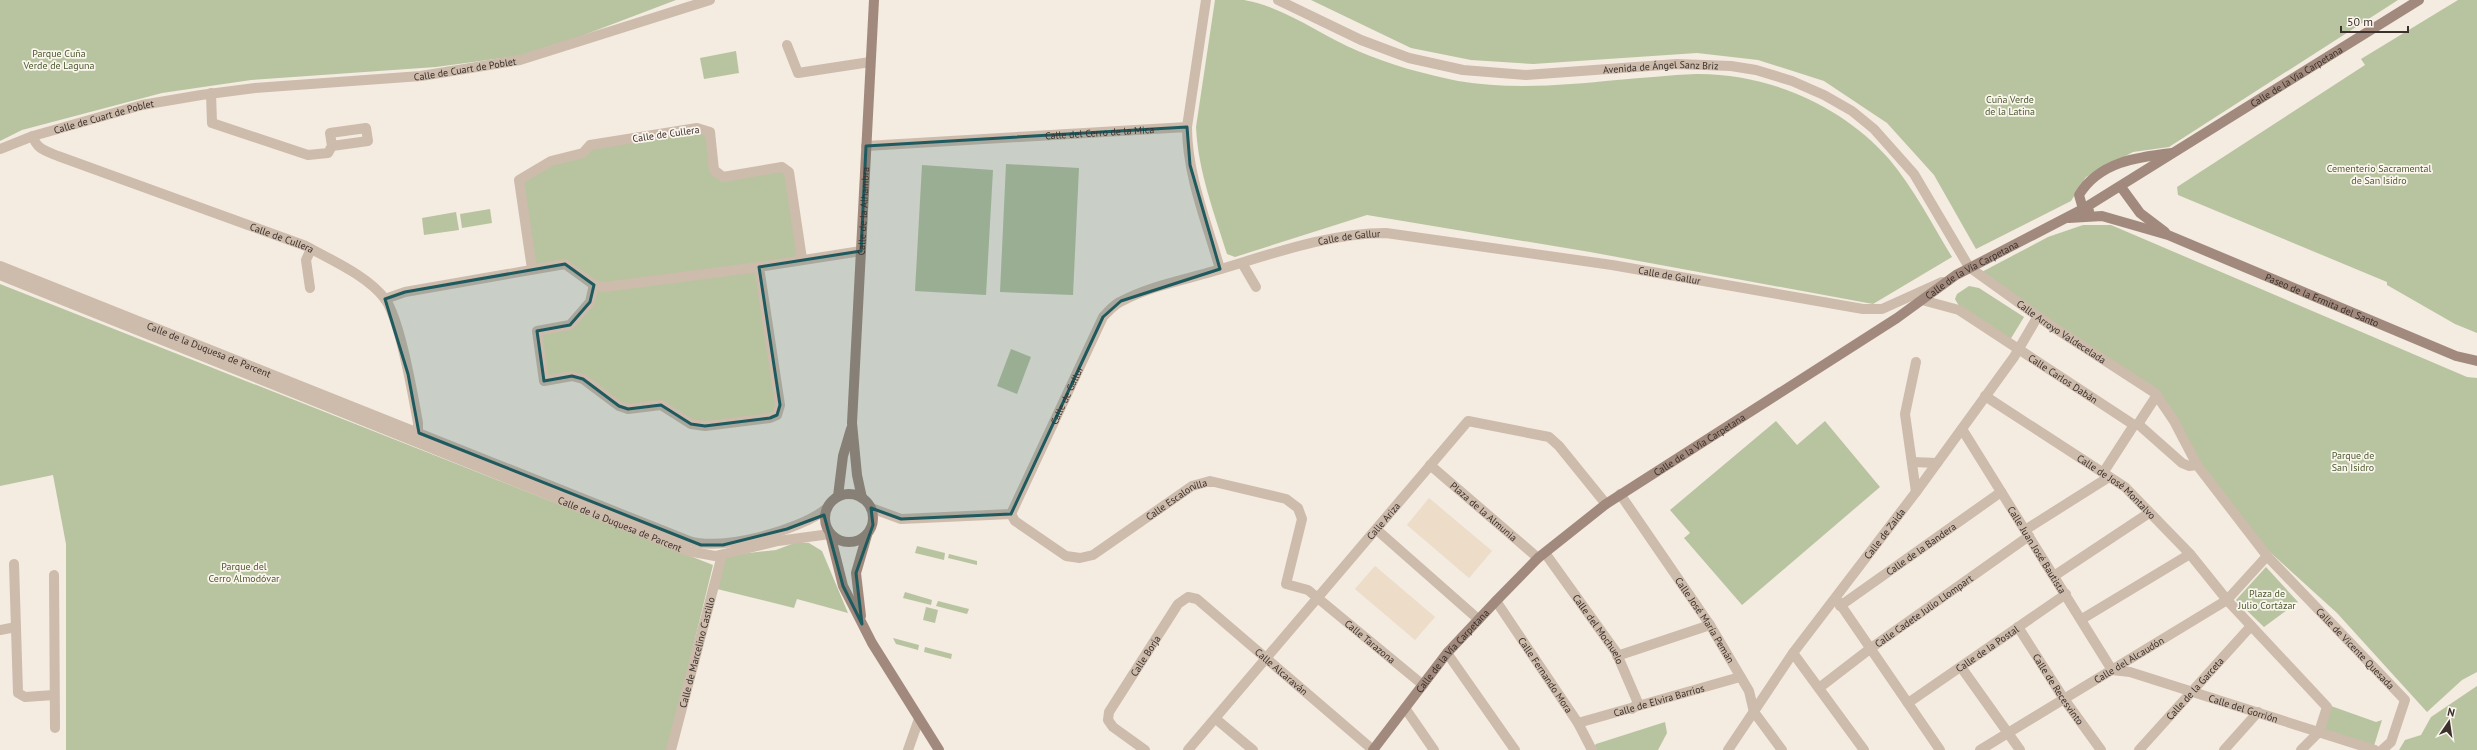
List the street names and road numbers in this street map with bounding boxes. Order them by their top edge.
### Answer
street label: Calle de la Vía Carpetana [2248,43,2345,110]
street label: Calle de Cuart de Poblet [413,54,518,83]
street label: Avenida de Ángel Sanz Briz [1603,58,1719,76]
street label: Calle de Cuart de Poblet [52,96,155,136]
street label: Calle del Cerro de la Mica [1045,122,1155,142]
street label: Calle de Cullera [632,123,700,145]
street label: Calle de la Alhambra [854,166,872,256]
street label: Calle de Cullera [248,220,316,256]
street label: Calle de Gallur [1316,227,1381,248]
street label: Calle de la Vía Carpetana [1922,237,2021,302]
street label: Calle de Gallur [1637,263,1702,287]
street label: Paseo de la Ermita del Santo [2263,270,2381,329]
street label: Calle Arroyo Valdecelada [2014,297,2109,366]
street label: Calle de la Duquesa de Parcent [145,319,273,380]
street label: Calle Carlos Dabán [2026,351,2100,406]
street label: Calle de Gallur [1047,364,1086,427]
street label: Calle de la Vía Carpetana [1651,410,1748,479]
street label: Calle de José Montalvo [2075,451,2159,522]
street label: Calle Escalonilla [1143,476,1208,523]
street label: Plaza de la Almunia [1448,479,1520,544]
street label: Calle de la Duquesa de Parcent [556,493,684,555]
street label: Calle Ariza [1363,499,1403,542]
street label: Calle Juan José Bautista [2005,503,2069,596]
street label: Calle de Zaida [1861,506,1908,562]
street label: Calle de la Bandera [1883,519,1958,578]
street label: Calle Cadete Julio Llompart [1872,571,1976,650]
street label: Calle José María Pemán [1672,574,1737,665]
street label: Calle del Mochuelo [1570,591,1627,666]
street label: Calle de Marcelino Castillo [676,595,717,709]
street label: Calle de Vicente Quesada [2313,605,2398,692]
street label: Calle de la Vía Carpetana [1413,606,1492,695]
street label: Calle Tarazona [1342,617,1398,666]
street label: Calle de la Postal [1953,622,2021,675]
street label: Calle Borja [1127,633,1163,679]
street label: Calle del Alcaudón [2091,633,2166,686]
street label: Calle Fernando Mora [1515,634,1576,715]
street label: Calle Alcaraván [1252,645,1311,698]
street label: Calle de Recesvinto [2030,651,2087,727]
street label: Calle de la Garceta [2163,654,2226,722]
street label: Calle de Elvira Barrios [1612,681,1706,719]
street label: Calle del Gorrión [2207,691,2280,725]

